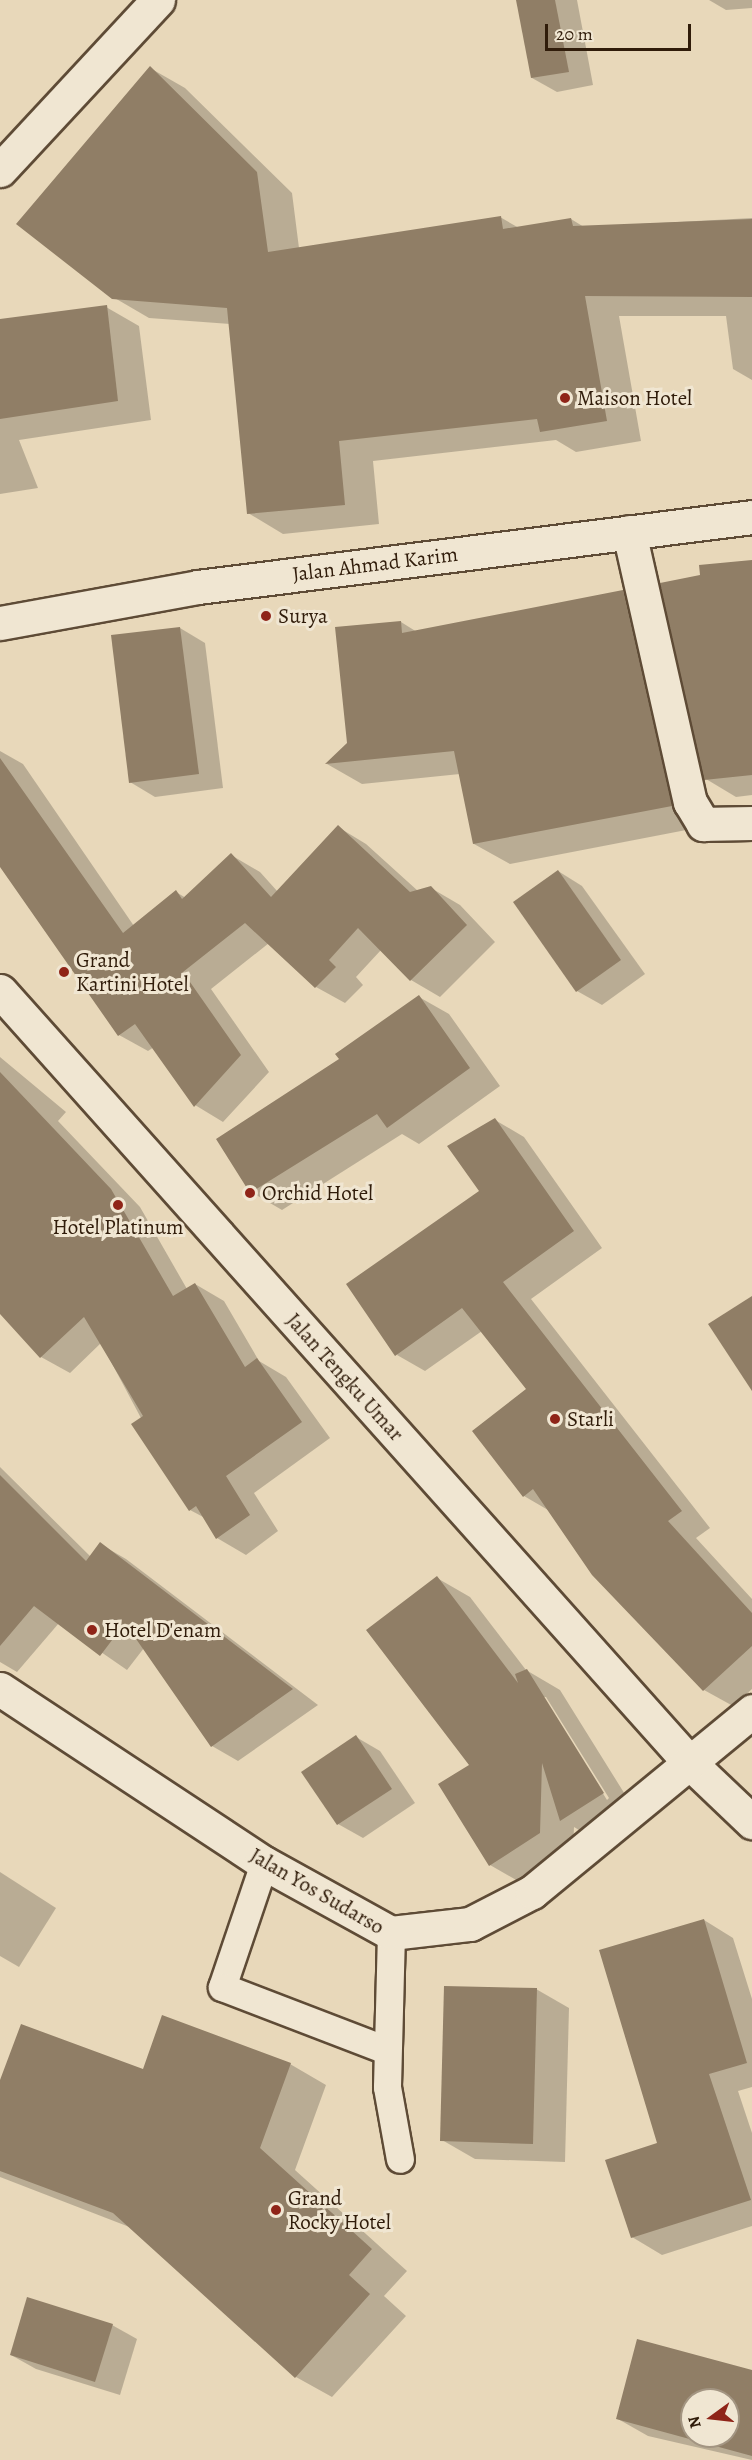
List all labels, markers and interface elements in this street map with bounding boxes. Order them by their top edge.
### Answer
scale bar [548,12,694,50]
text: 20 m [556,22,593,46]
place label: Maison Hotel [577,385,692,411]
marker: Maison Hotel [558,391,572,405]
street label: Jalan Ahmad Karim [291,541,459,587]
place label: Surya [278,603,328,629]
marker: Surya [259,609,273,623]
place label: Grand Kartini Hotel [76,947,189,997]
marker: Grand Kartini Hotel [57,965,71,979]
place label: Orchid Hotel [262,1180,373,1206]
marker: Orchid Hotel [243,1186,257,1200]
marker: Hotel Platinum [111,1198,125,1212]
place label: Hotel Platinum [52,1214,184,1240]
street label: Jalan Tengku Umar [281,1308,409,1446]
place label: Starli [567,1406,614,1432]
marker: Starli [548,1412,562,1426]
place label: Hotel D'enam [104,1617,221,1643]
marker: Hotel D'enam [85,1623,99,1637]
street label: Jalan Yos Sudarso [245,1842,389,1940]
place label: Grand Rocky Hotel [288,2185,391,2235]
marker: Grand Rocky Hotel [269,2203,283,2217]
north arrow [680,2388,740,2448]
text: N [682,2414,707,2431]

